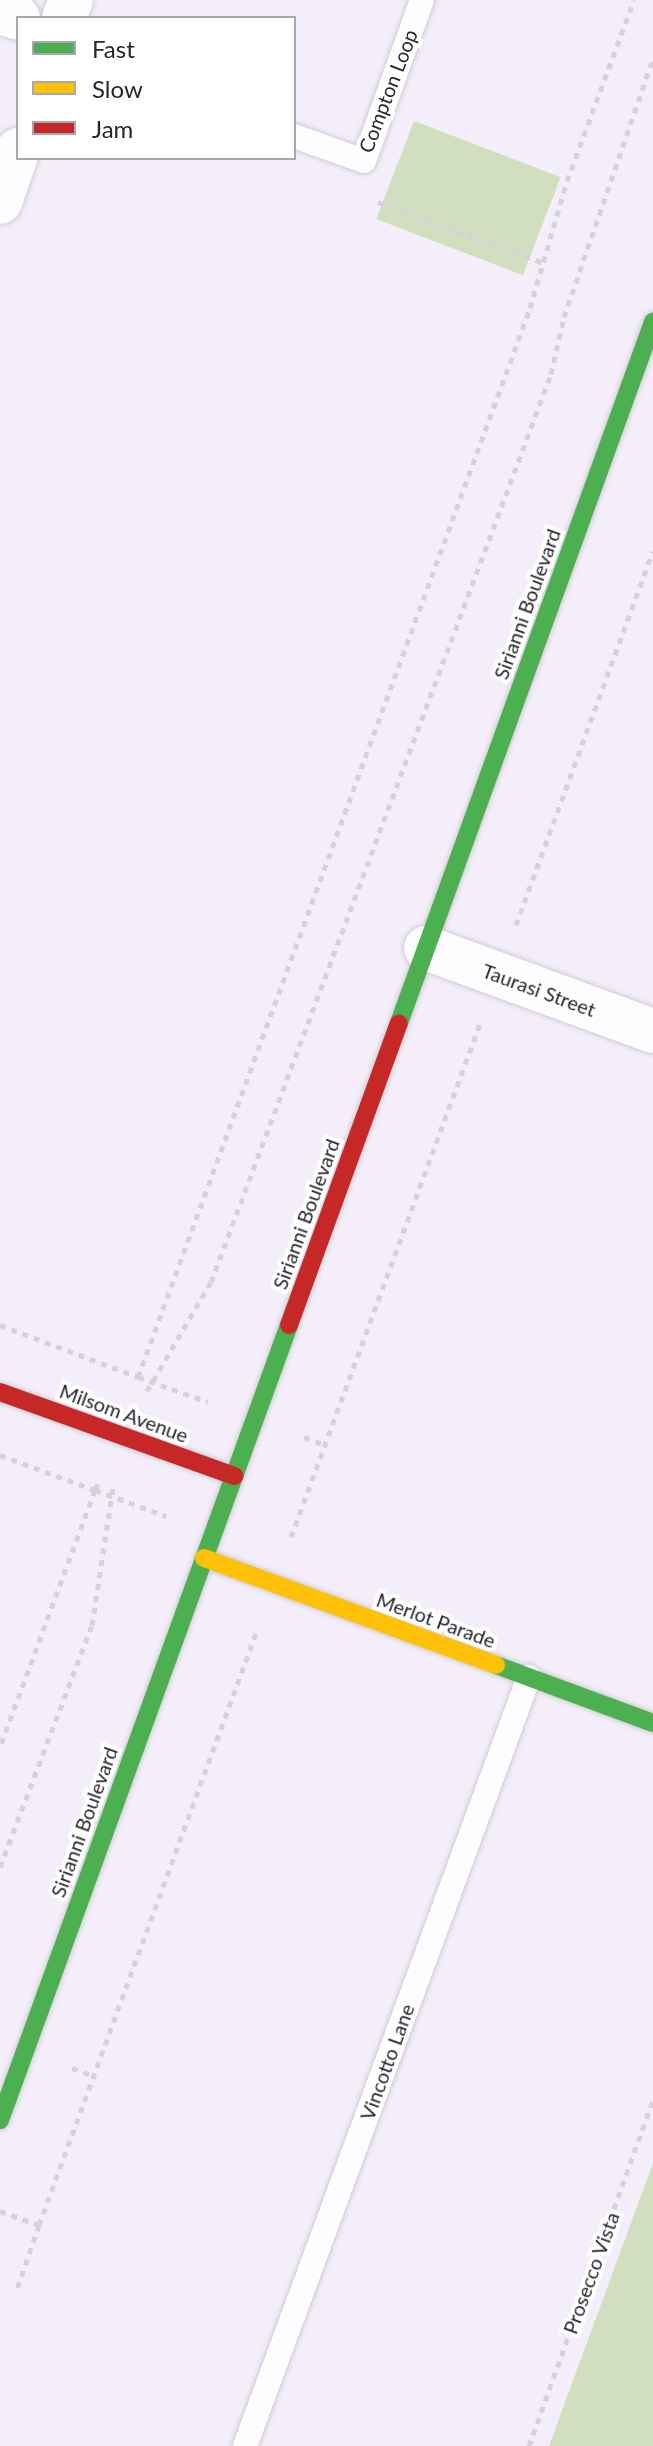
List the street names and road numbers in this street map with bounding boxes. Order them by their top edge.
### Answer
street label: Compton Loop [353,26,423,156]
street label: Sirianni Boulevard [489,526,565,682]
street label: Taurasi Street [479,958,599,1022]
street label: Sirianni Boulevard [268,1136,344,1292]
street label: Milsom Avenue [56,1379,192,1447]
street label: Merlot Parade [373,1587,499,1653]
street label: Sirianni Boulevard [46,1744,122,1900]
street label: Vincotto Lane [355,2001,419,2123]
street label: Prosecco Vista [558,2208,624,2338]

